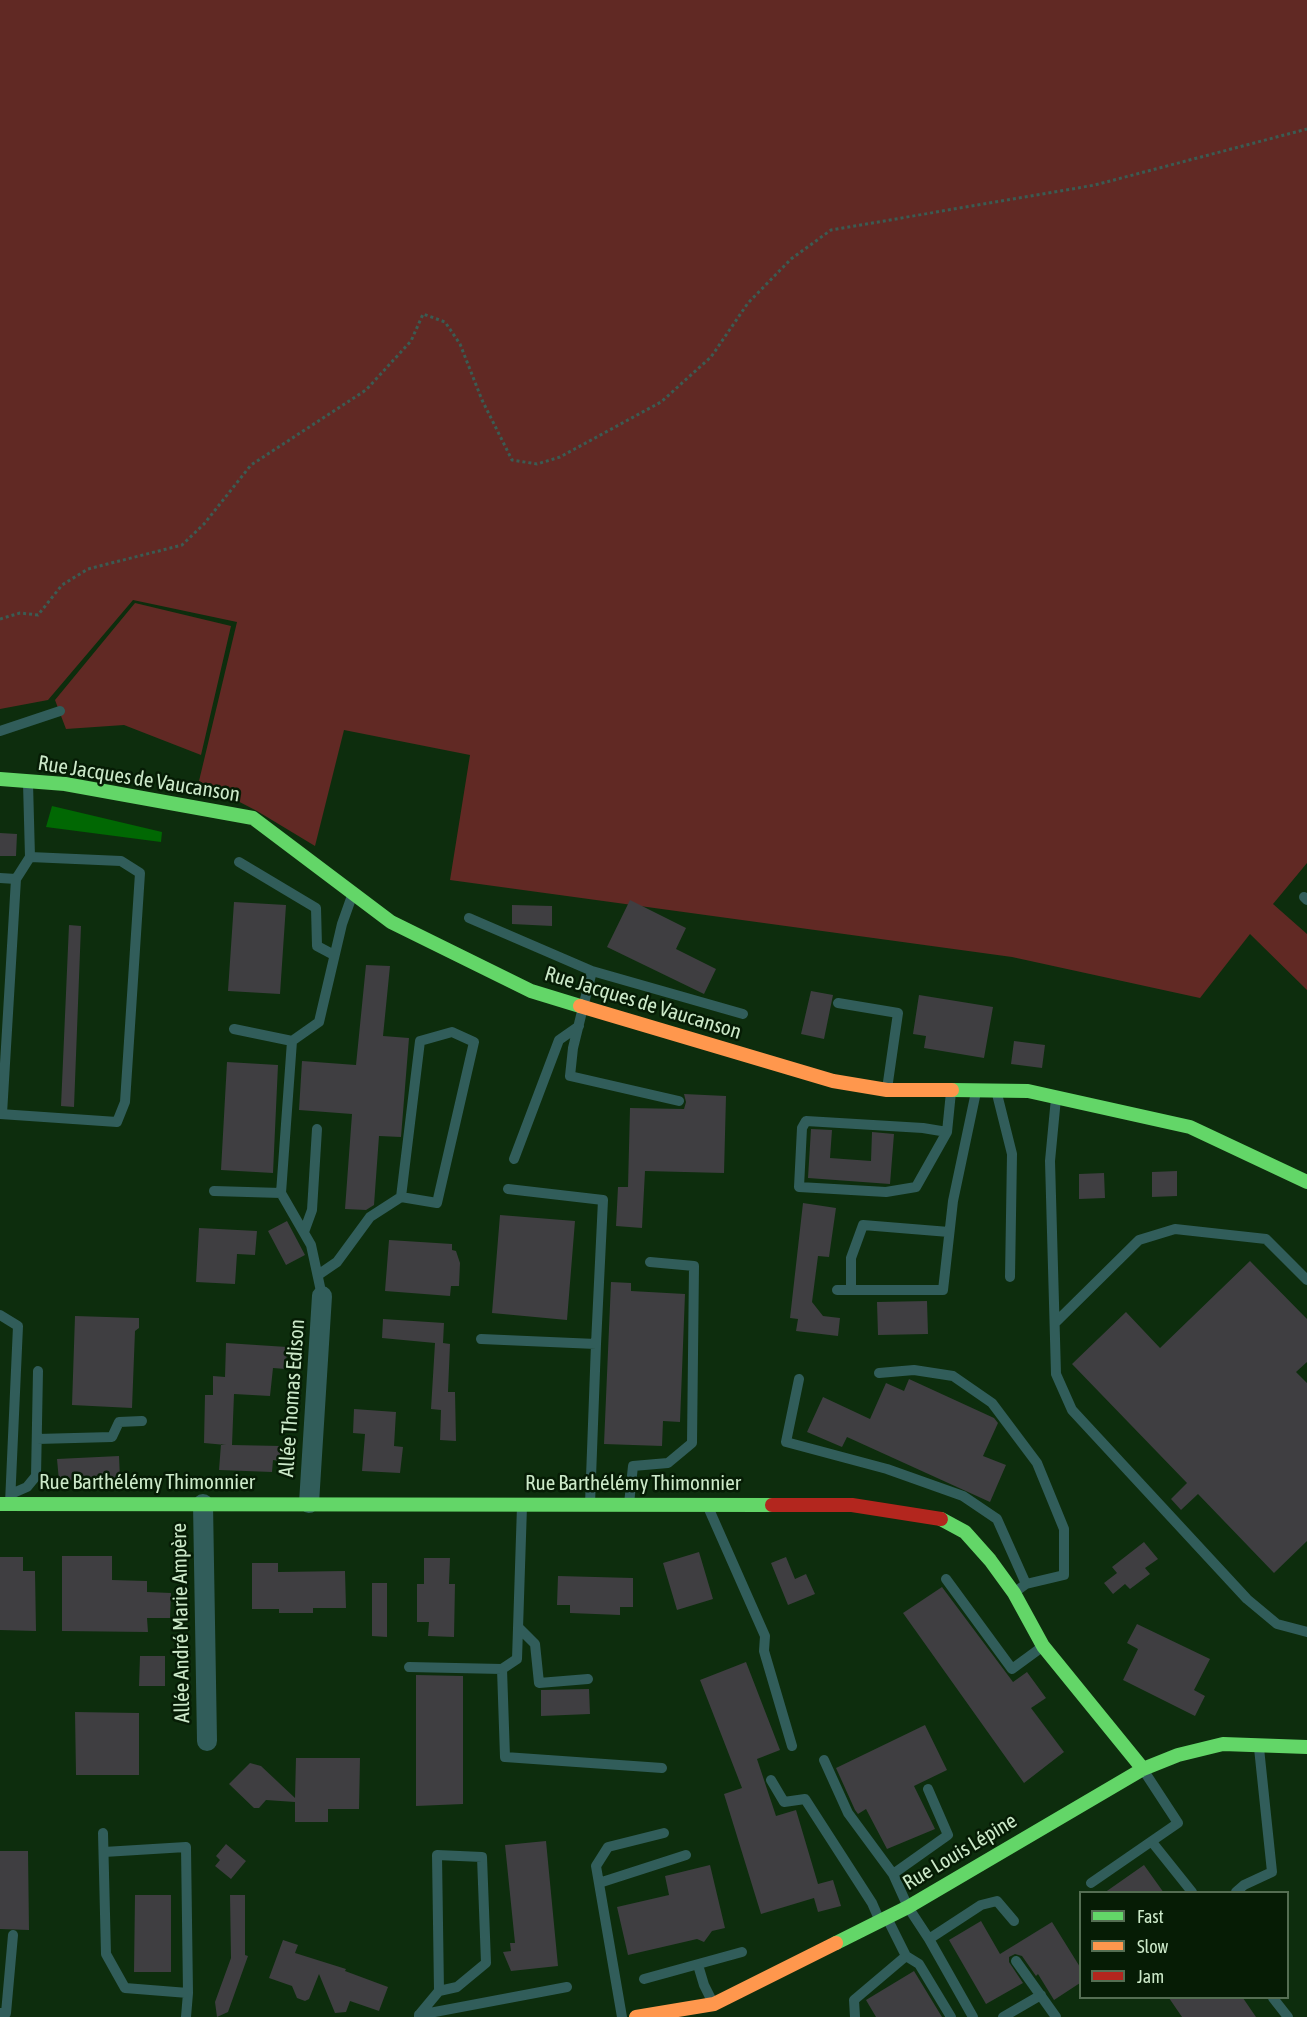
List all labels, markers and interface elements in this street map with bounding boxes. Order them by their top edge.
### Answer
street label: Rue Jacques de Vaucanson [36,751,242,807]
street label: Rue Jacques de Vaucanson [542,961,744,1045]
street label: Allée Thomas Edison [274,1318,310,1478]
street label: Rue Barthélémy Thimonnier [39,1469,255,1495]
street label: Rue Barthélémy Thimonnier [525,1470,741,1496]
street label: Allée André Marie Ampère [167,1523,195,1723]
street label: Rue Louis Lépine [898,1808,1022,1896]
legend [1079,1891,1289,1999]
text: Fast [1137,1906,1164,1927]
text: Slow [1137,1936,1168,1957]
text: Jam [1137,1966,1164,1987]

